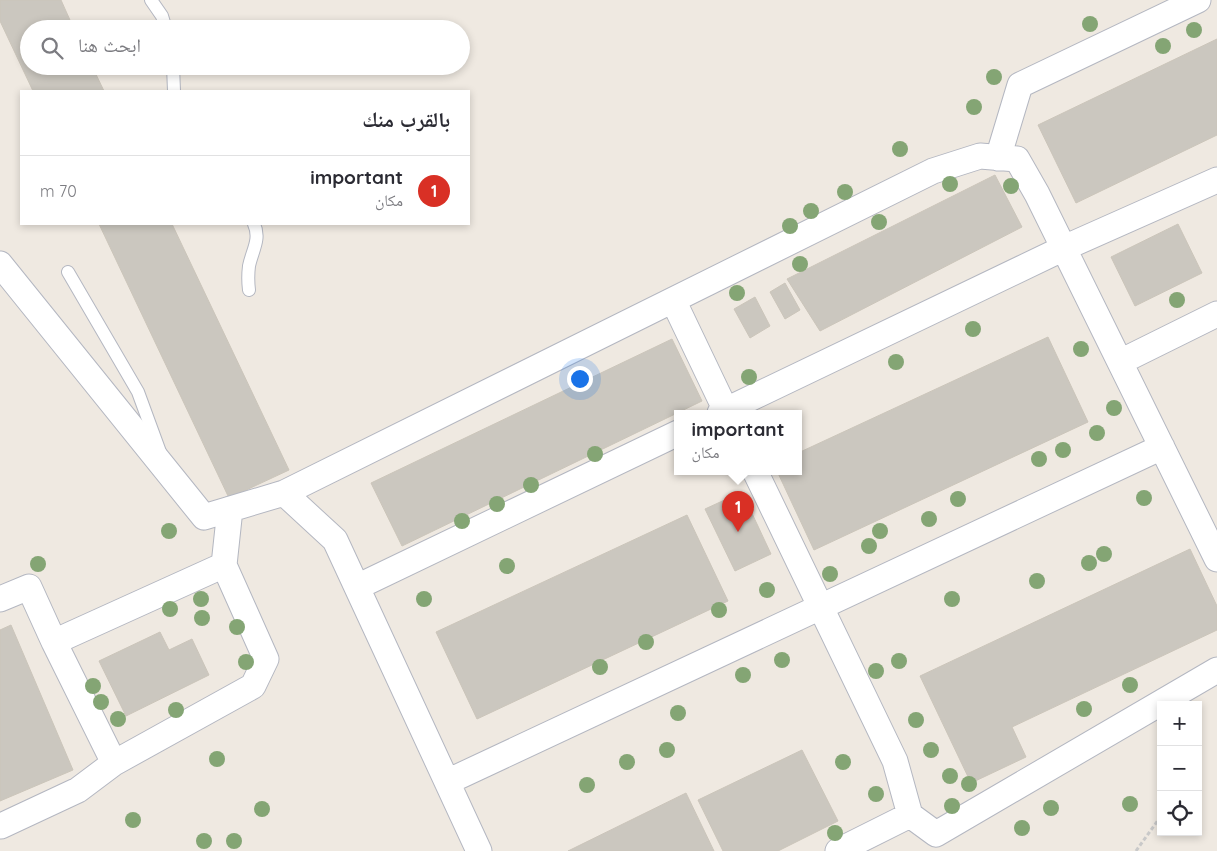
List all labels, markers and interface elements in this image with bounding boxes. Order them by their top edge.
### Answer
search box [20,20,470,75]
text: ابحث هنا [78,33,141,57]
icon: search [38,34,66,62]
text: بالقرب منك [362,106,450,132]
text: important [310,165,403,189]
text: 70 m [40,181,77,201]
text: 1 [431,181,437,201]
text: مكان [375,190,403,210]
your location [567,366,593,392]
popup [674,410,802,475]
text: important [692,417,784,441]
text: مكان [692,442,720,462]
pin: 1 [722,491,754,532]
map controls [1157,701,1202,836]
button: + [1157,701,1202,746]
button: − [1157,746,1202,791]
button: locate [1157,791,1202,836]

